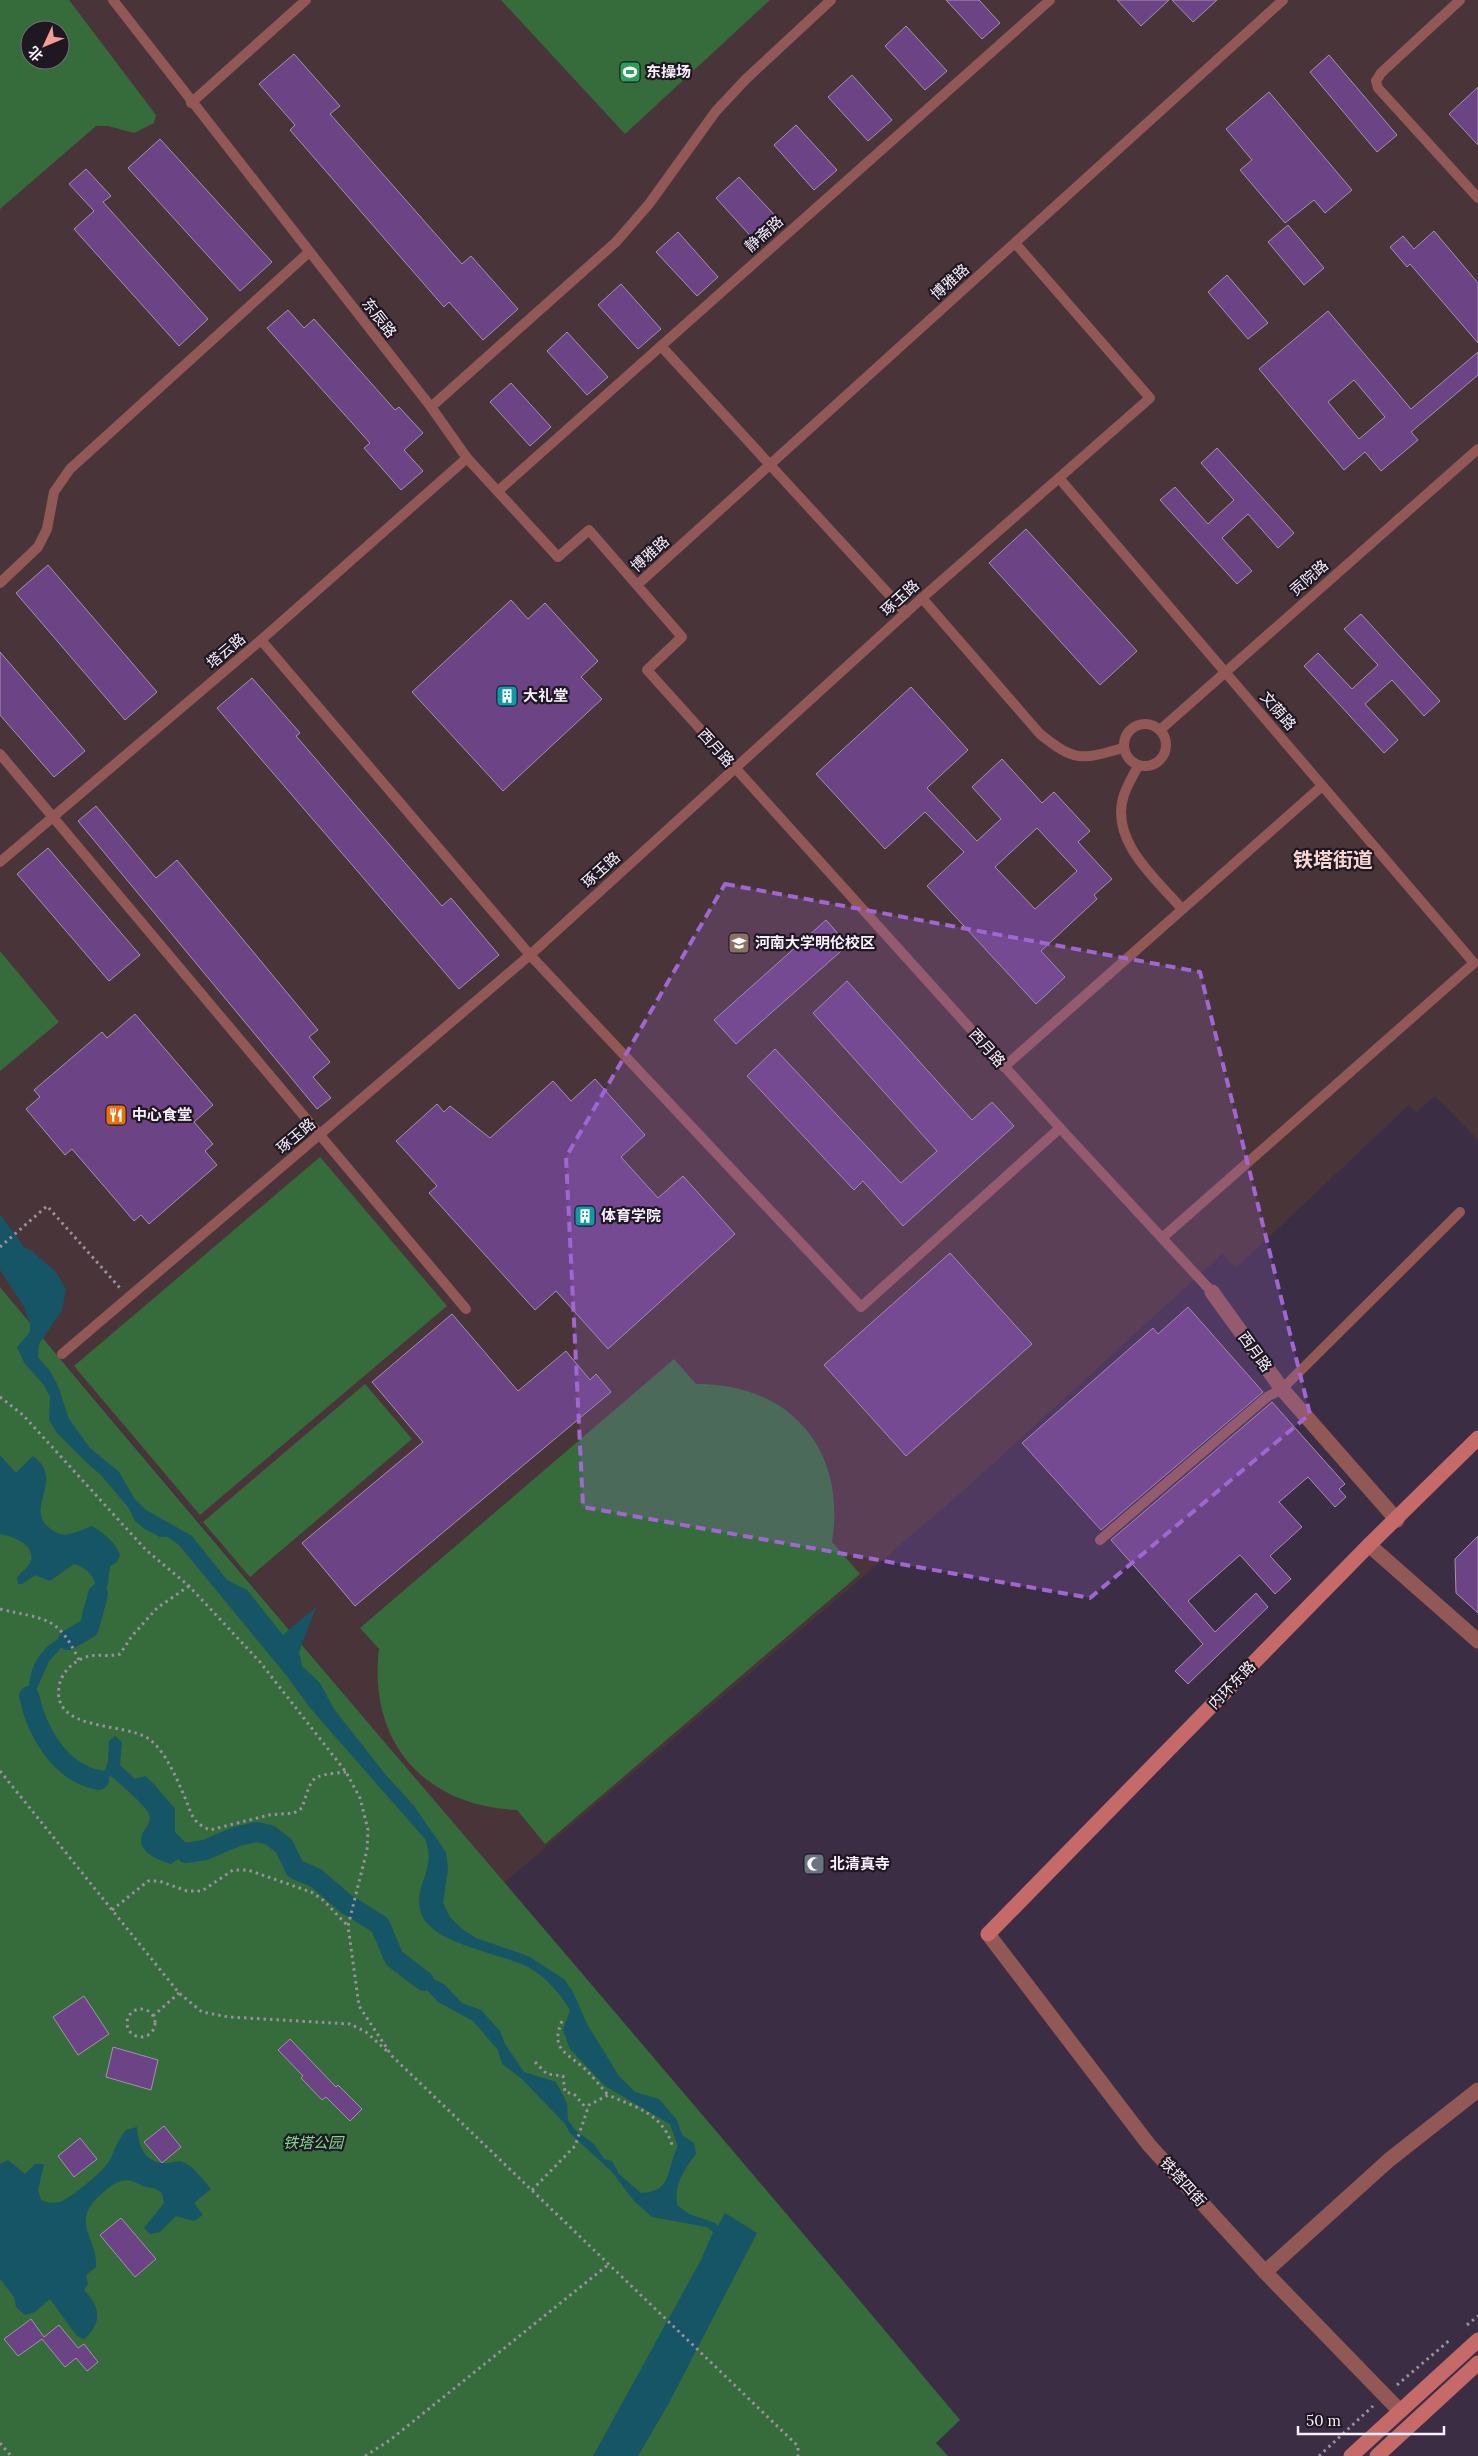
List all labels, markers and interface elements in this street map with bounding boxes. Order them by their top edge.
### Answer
north arrow [20,20,70,70]
text: 北 [24,43,47,65]
sports icon: 东操场 [618,60,642,84]
place label: 东操场 [646,62,691,81]
street label: 静斋路 [741,212,787,256]
street label: 博雅路 [927,260,973,304]
street label: 东辰路 [358,294,401,341]
street label: 博雅路 [627,532,673,576]
street label: 贡院路 [1285,556,1332,600]
street label: 琢玉路 [877,576,923,620]
street label: 塔云路 [202,629,249,672]
building icon: 大礼堂 [495,684,519,708]
place label: 大礼堂 [523,686,568,705]
street label: 文荫路 [1256,687,1300,734]
street label: 西月路 [694,725,738,771]
district label: 铁塔街道 [1293,847,1373,872]
street label: 琢玉路 [578,848,624,892]
school or university icon: 河南大学明伦校区 [727,931,751,955]
place label: 河南大学明伦校区 [755,933,875,952]
street label: 西月路 [965,1025,1009,1071]
restaurant icon: 中心食堂 [104,1103,128,1127]
place label: 中心食堂 [132,1105,192,1124]
street label: 琢玉路 [272,1114,319,1157]
building icon: 体育学院 [573,1204,597,1228]
place label: 体育学院 [601,1206,661,1225]
street label: 西月路 [1234,1328,1276,1375]
street label: 内环东路 [1204,1656,1259,1713]
mosque icon: 北清真寺 [802,1852,826,1876]
place label: 北清真寺 [830,1854,890,1873]
park label: 铁塔公园 [283,2133,345,2152]
street label: 铁塔四街 [1156,2153,1211,2210]
scale bar [1298,2404,1444,2436]
text: 50 m [1306,2411,1341,2430]

